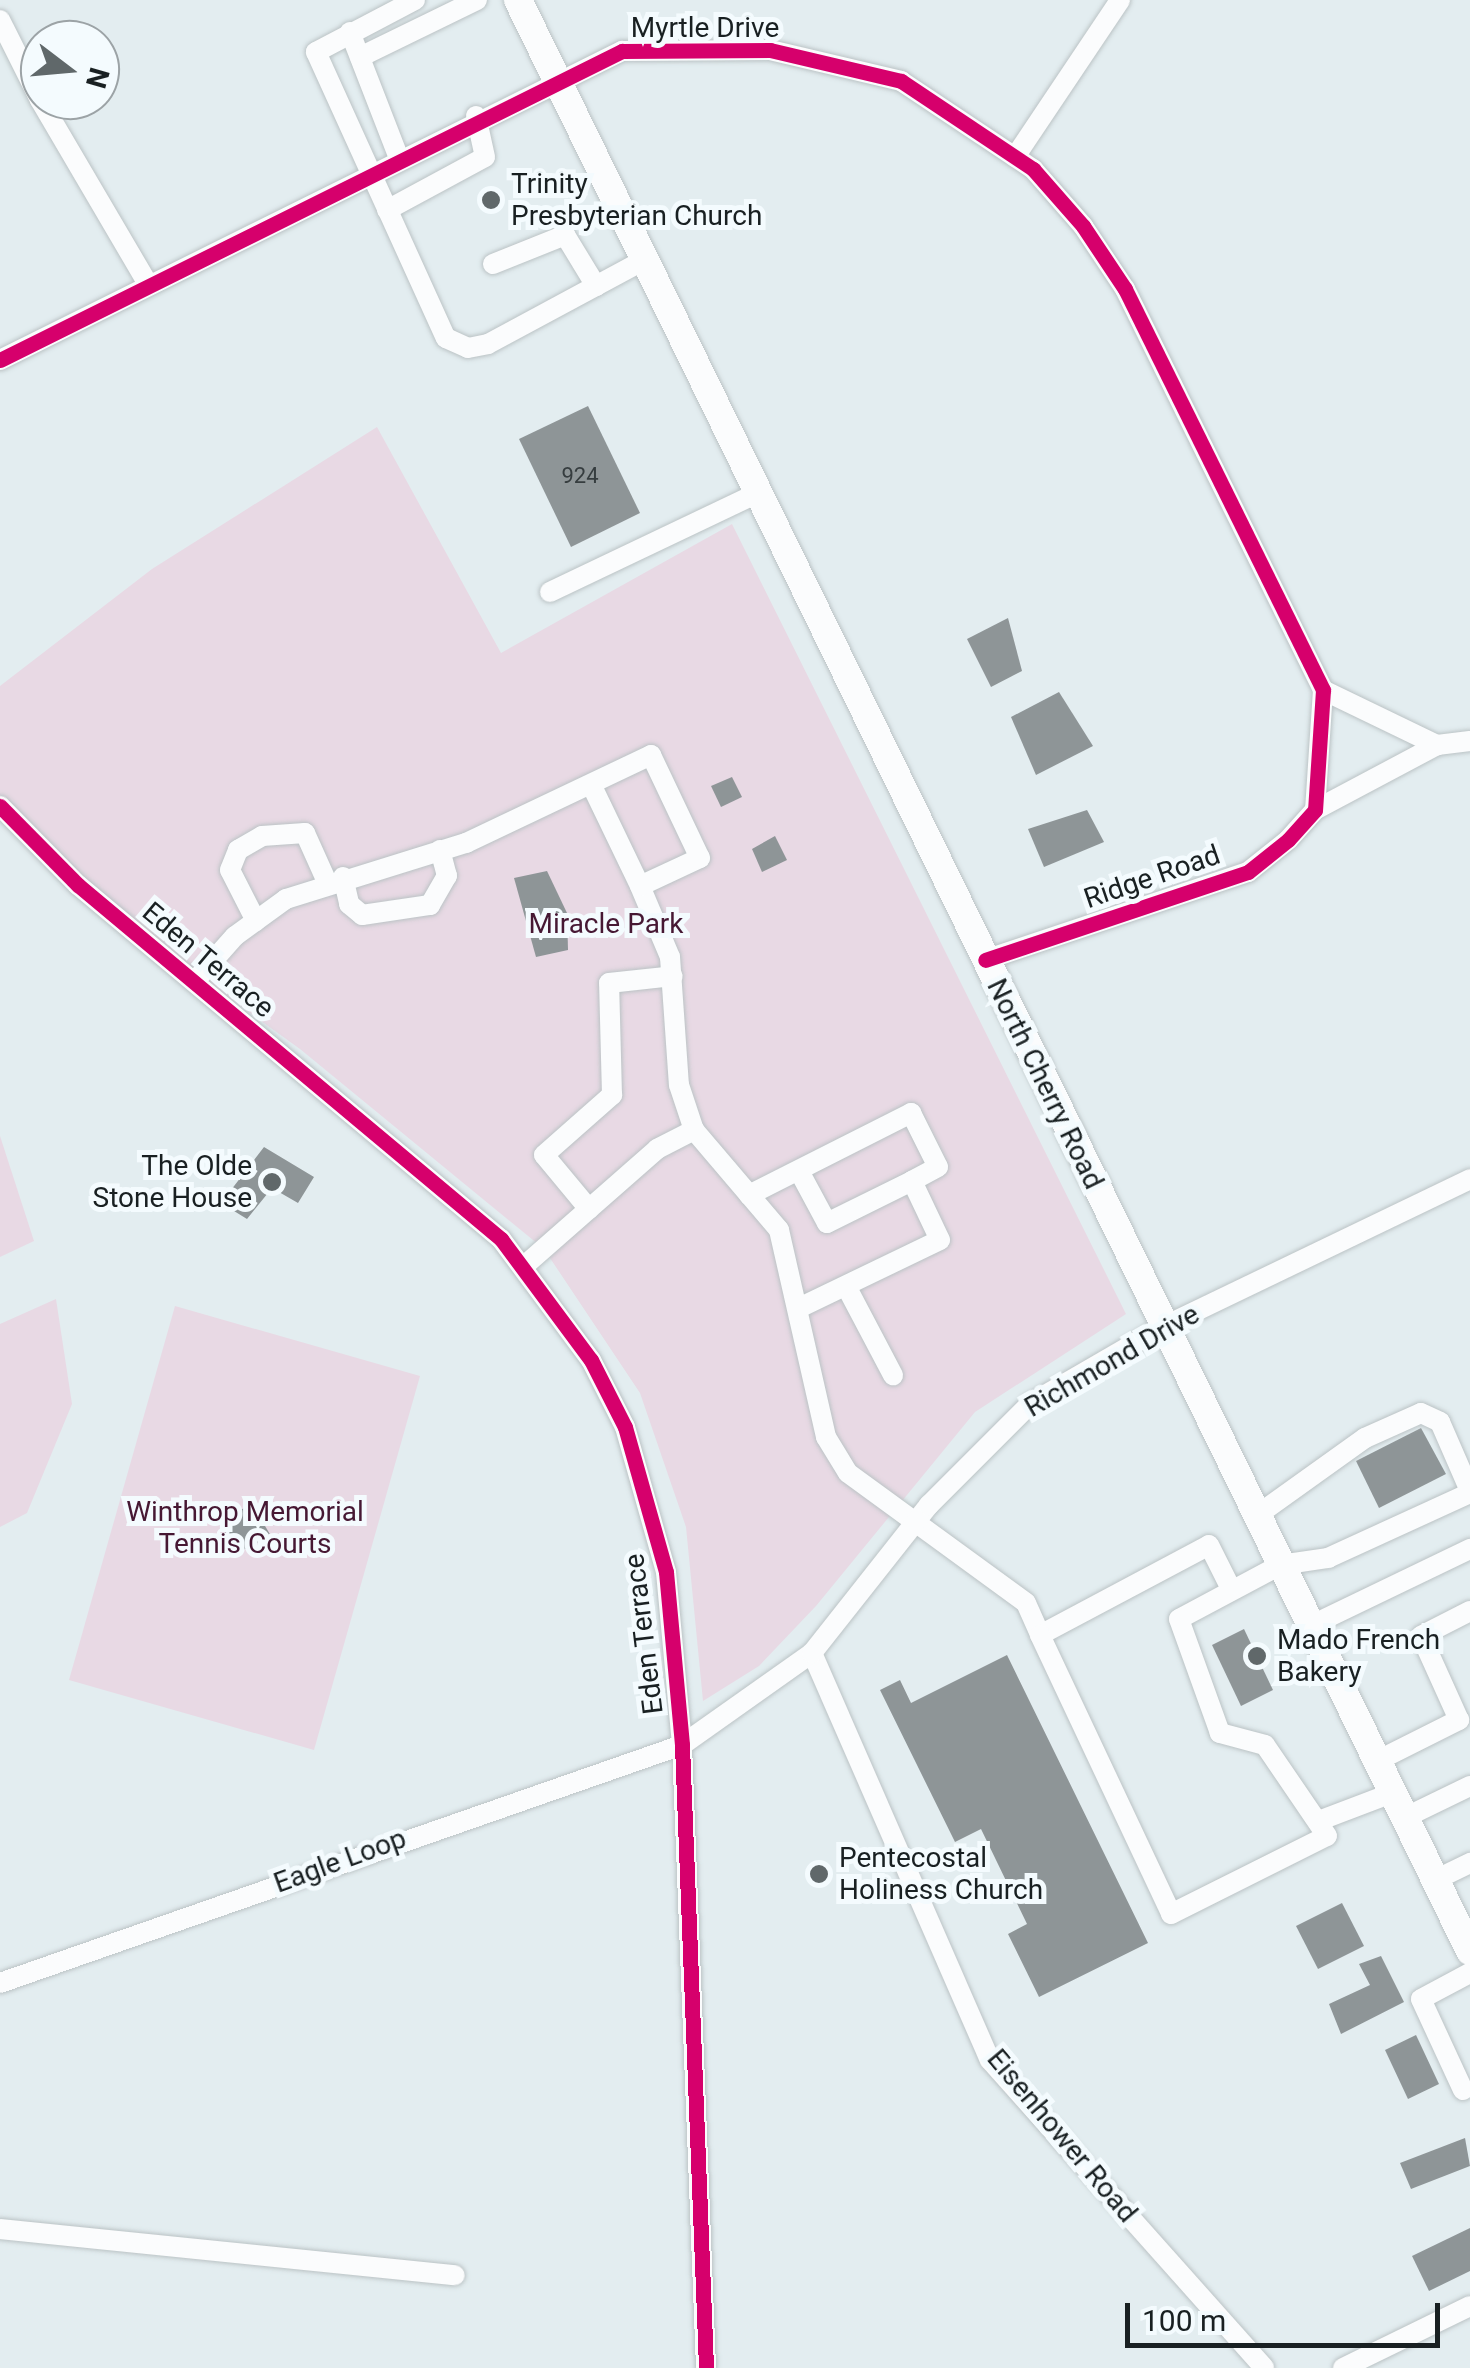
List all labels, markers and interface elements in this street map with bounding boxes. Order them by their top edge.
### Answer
street label: Myrtle Drive [631,11,779,45]
north arrow [20,20,120,120]
text: N [79,64,116,92]
place label: Trinity Presbyterian Church [511,167,762,233]
marker: Trinity Presbyterian Church [480,189,502,211]
house number: 924 [561,463,599,489]
street label: Ridge Road [1080,838,1224,916]
street label: Eden Terrace [135,895,281,1025]
park label: Miracle Park [528,907,684,941]
street label: North Cherry Road [980,973,1110,1195]
place label: The Olde Stone House [93,1149,252,1215]
marker: The Olde Stone House [261,1171,283,1193]
street label: Richmond Drive [1019,1298,1205,1424]
park label: Winthrop Memorial Tennis Courts [126,1495,364,1561]
street label: Eden Terrace [617,1552,671,1716]
place label: Mado French Bakery [1277,1623,1440,1689]
marker: Mado French Bakery [1246,1645,1268,1667]
street label: Eagle Loop [269,1822,411,1900]
place label: Pentecostal Holiness Church [839,1841,1043,1907]
marker: Pentecostal Holiness Church [808,1863,830,1885]
street label: Eisenhower Road [980,2043,1144,2229]
scale bar [1130,2283,1445,2345]
text: 100 m [1142,2303,1226,2338]

